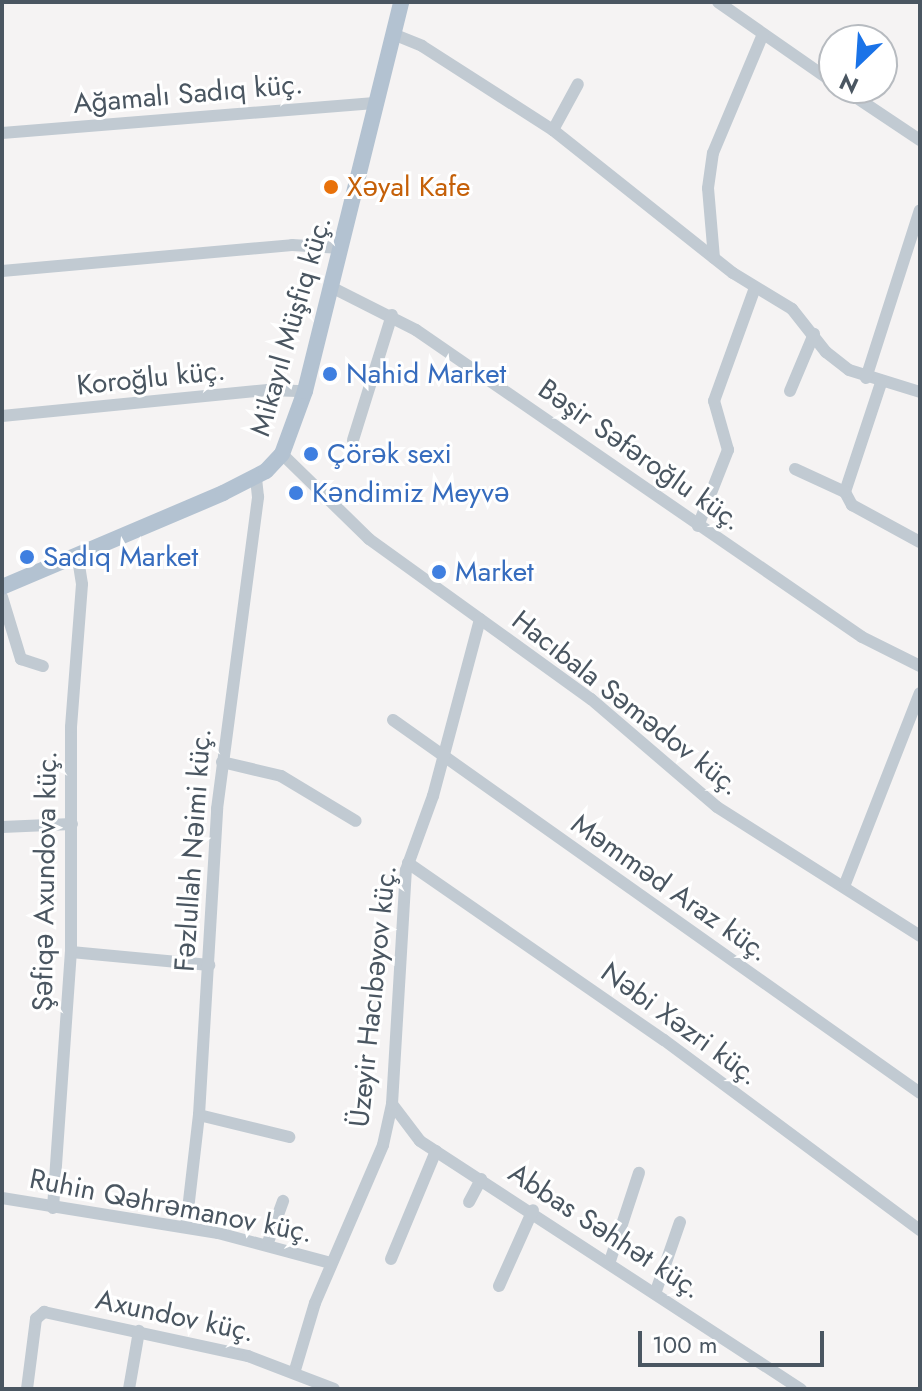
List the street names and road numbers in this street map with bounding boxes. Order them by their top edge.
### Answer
street label: Ağamalı Sadıq küç. [72,67,304,121]
street label: Mikayıl Müşfiq küç. [244,212,338,440]
street label: Koroğlu küç. [75,354,227,402]
street label: Bəşir Səfəroğlu küç. [532,372,748,538]
street label: Hacıbala Səmədov küç. [505,603,747,803]
street label: Fəzlullah Nəimi küç. [168,727,218,973]
street label: Şəfiqə Axundova küç. [26,750,64,1012]
street label: Məmməd Araz küç. [565,807,775,969]
street label: Üzeyir Hacıbəyov küç. [343,863,403,1129]
street label: Nəbi Xəzri küç. [594,955,766,1093]
street label: Abbas Səhhət küç. [502,1156,708,1306]
street label: Ruhin Qəhrəmanov küç. [27,1162,315,1250]
street label: Axundov küç. [93,1283,257,1349]

